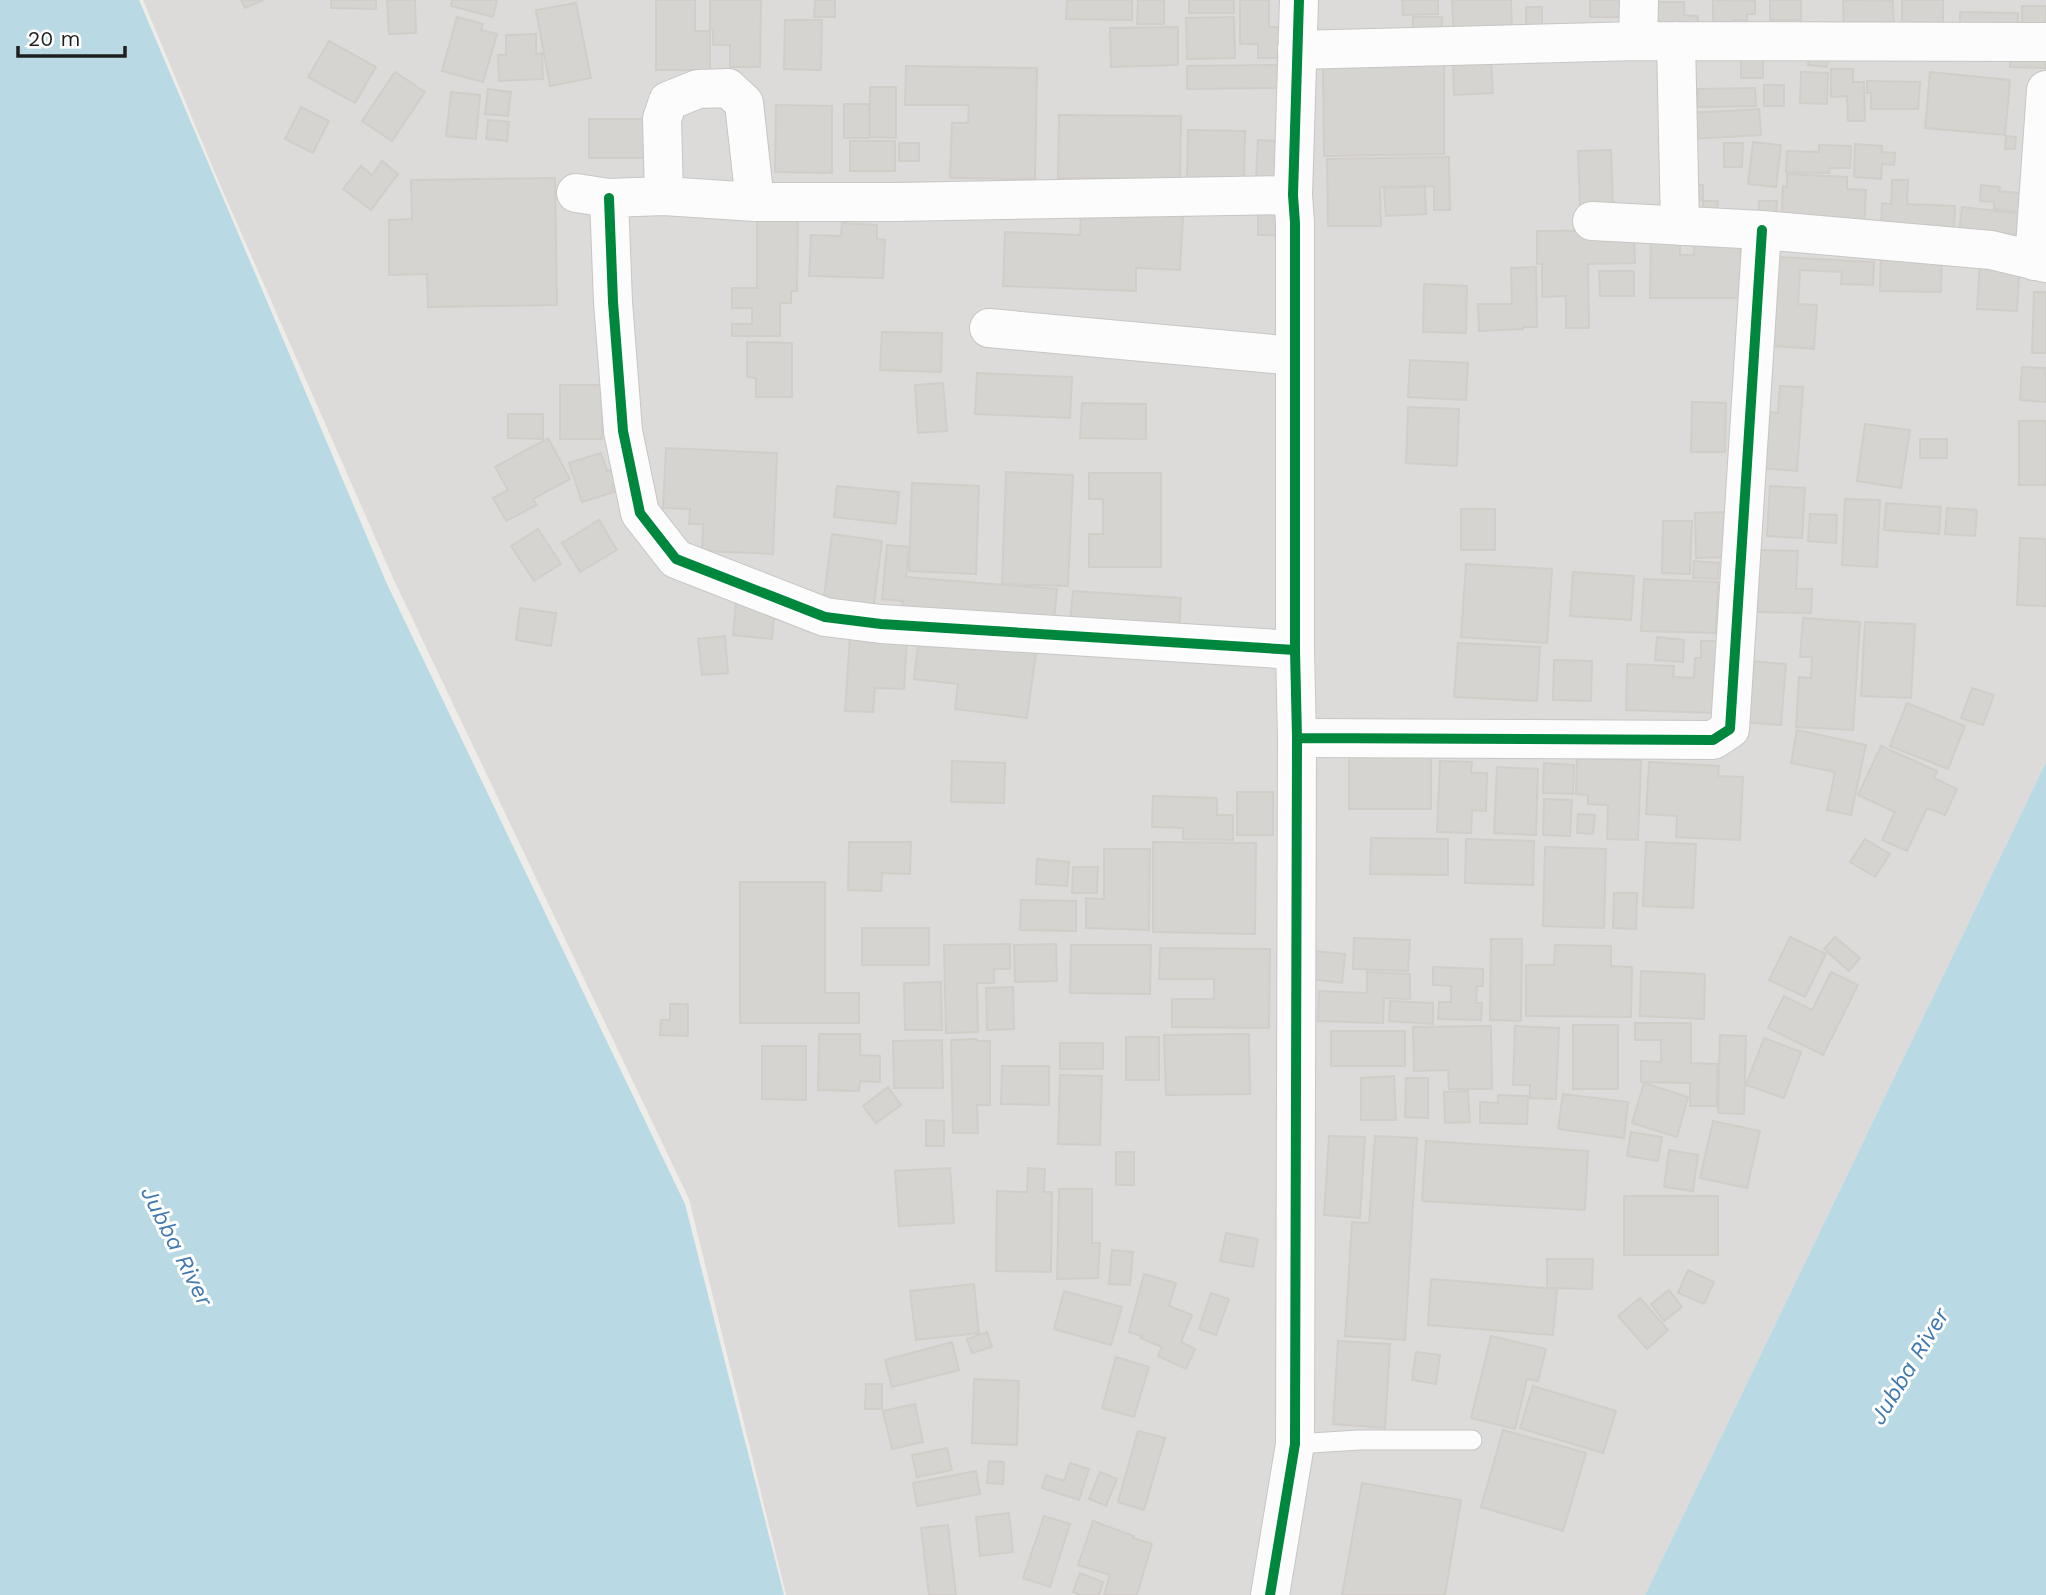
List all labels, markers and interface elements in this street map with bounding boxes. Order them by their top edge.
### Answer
scale bar [18,14,124,58]
text: 20 m [28,26,80,51]
water label: Jubba River [135,1182,219,1312]
water label: Jubba River [1864,1302,1955,1429]

